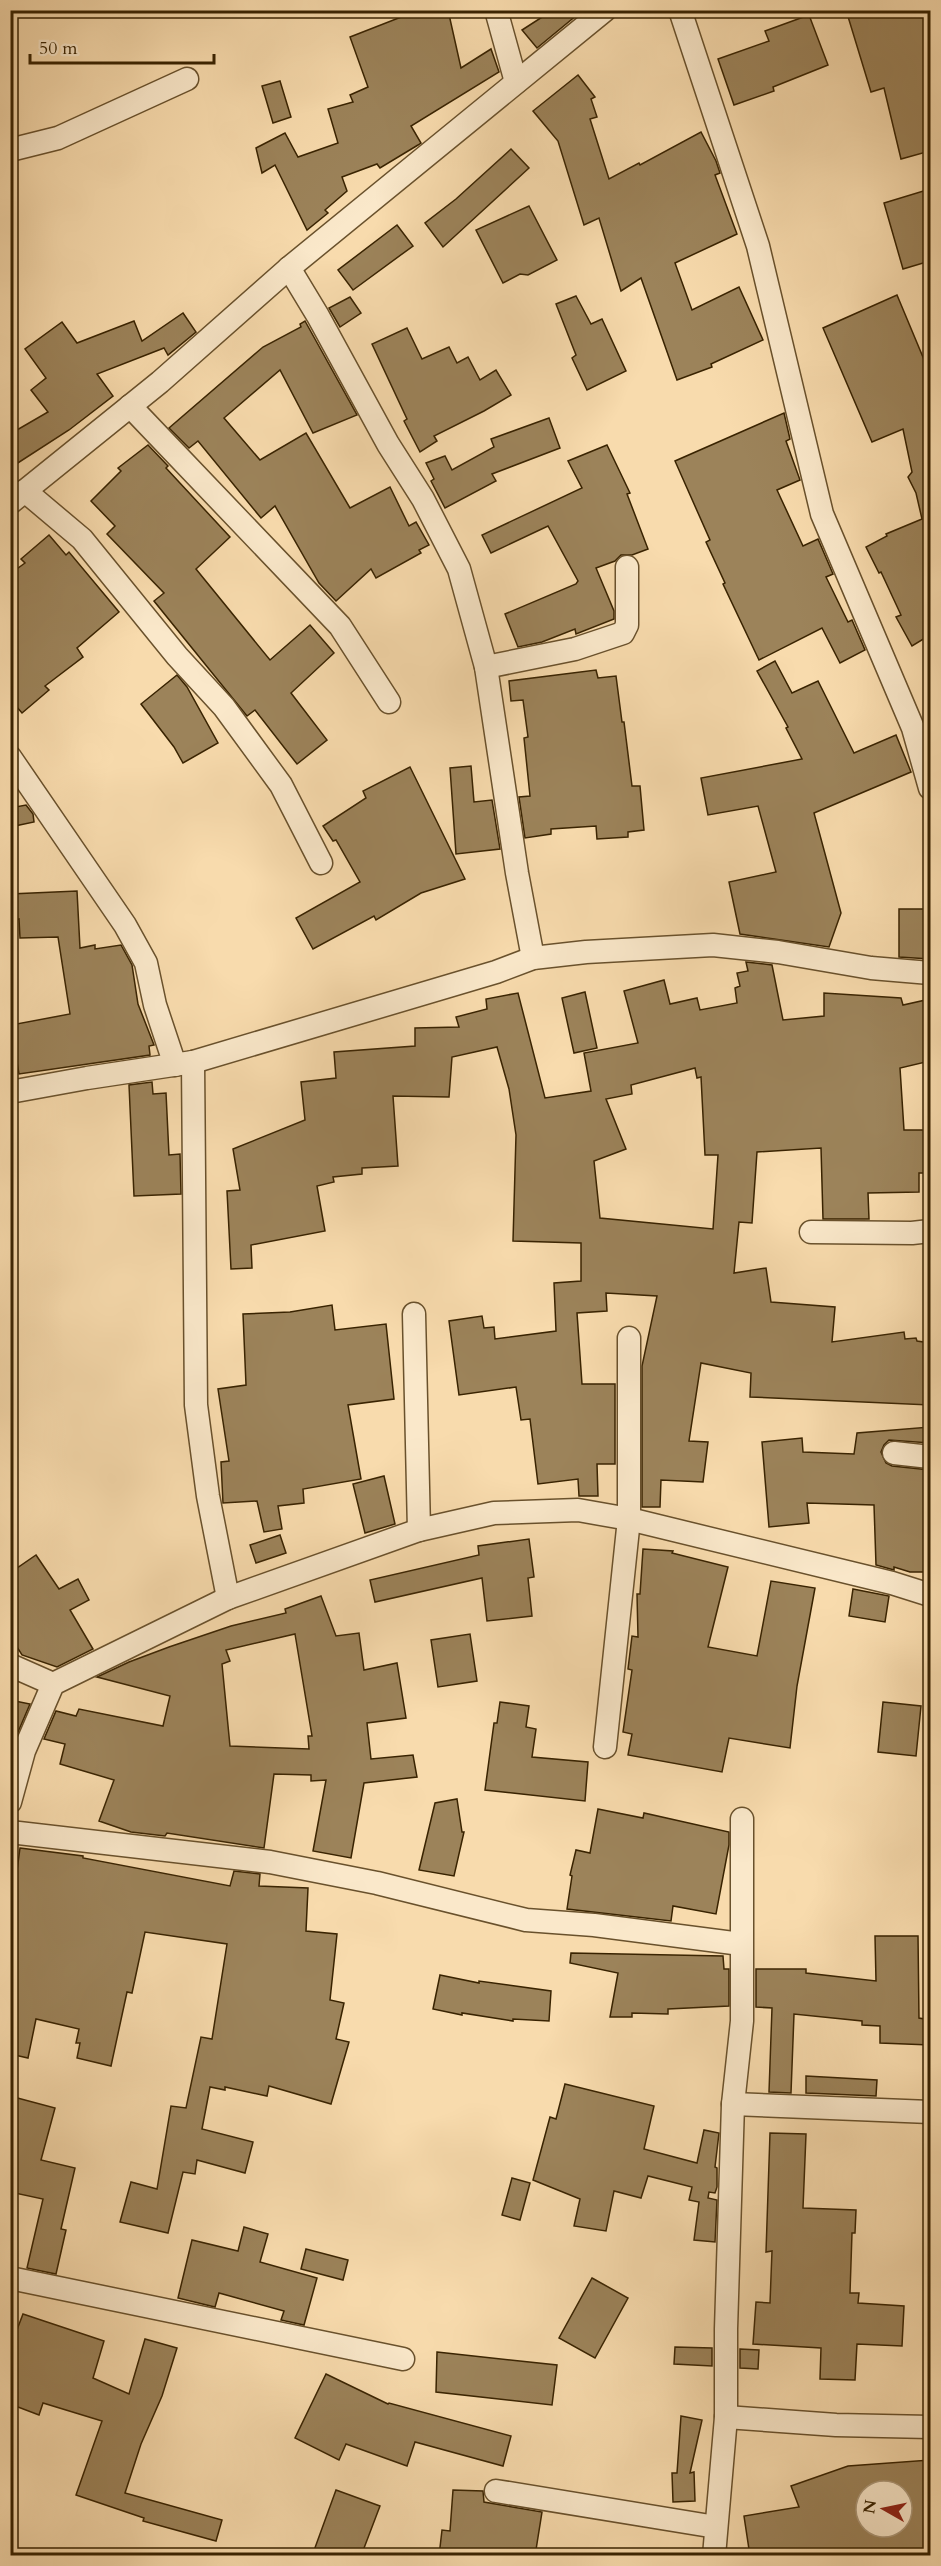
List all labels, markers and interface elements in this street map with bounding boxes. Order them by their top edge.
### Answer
scale bar [30,27,214,65]
text: 50 m [39,36,78,61]
north arrow [854,2479,914,2539]
text: N [858,2498,882,2515]

